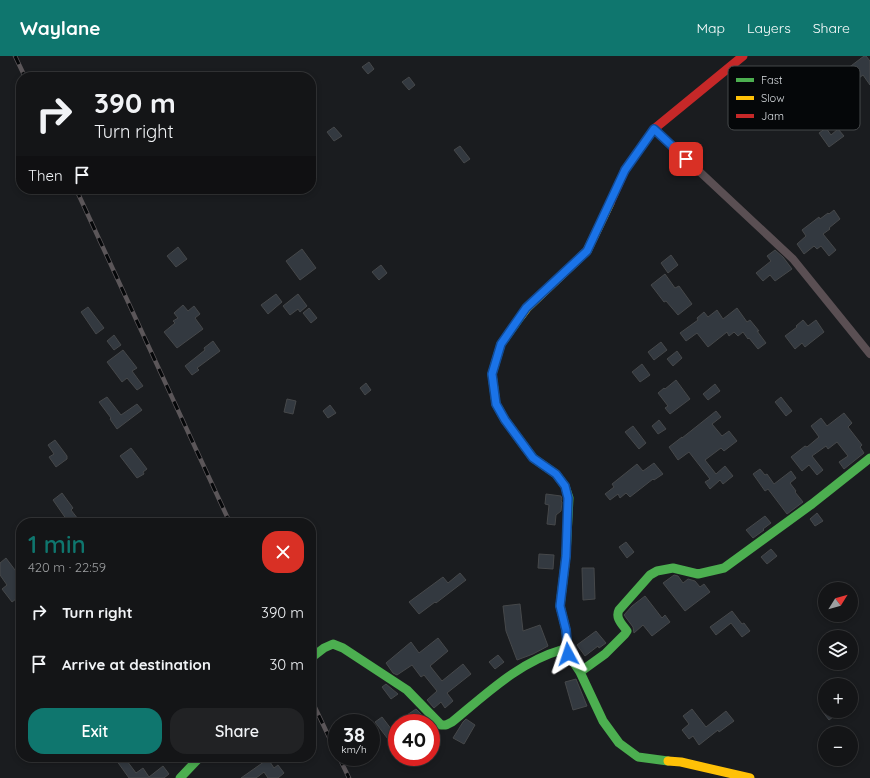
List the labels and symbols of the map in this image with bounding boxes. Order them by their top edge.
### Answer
legend [728,66,860,130]
text: Fast [761,73,783,87]
text: Slow [761,91,785,105]
text: Jam [761,109,784,123]
pin [669,142,703,176]
north arrow [818,582,858,622]
position arrow [547,633,589,675]
speed limit sign: 40 [388,714,440,766]

